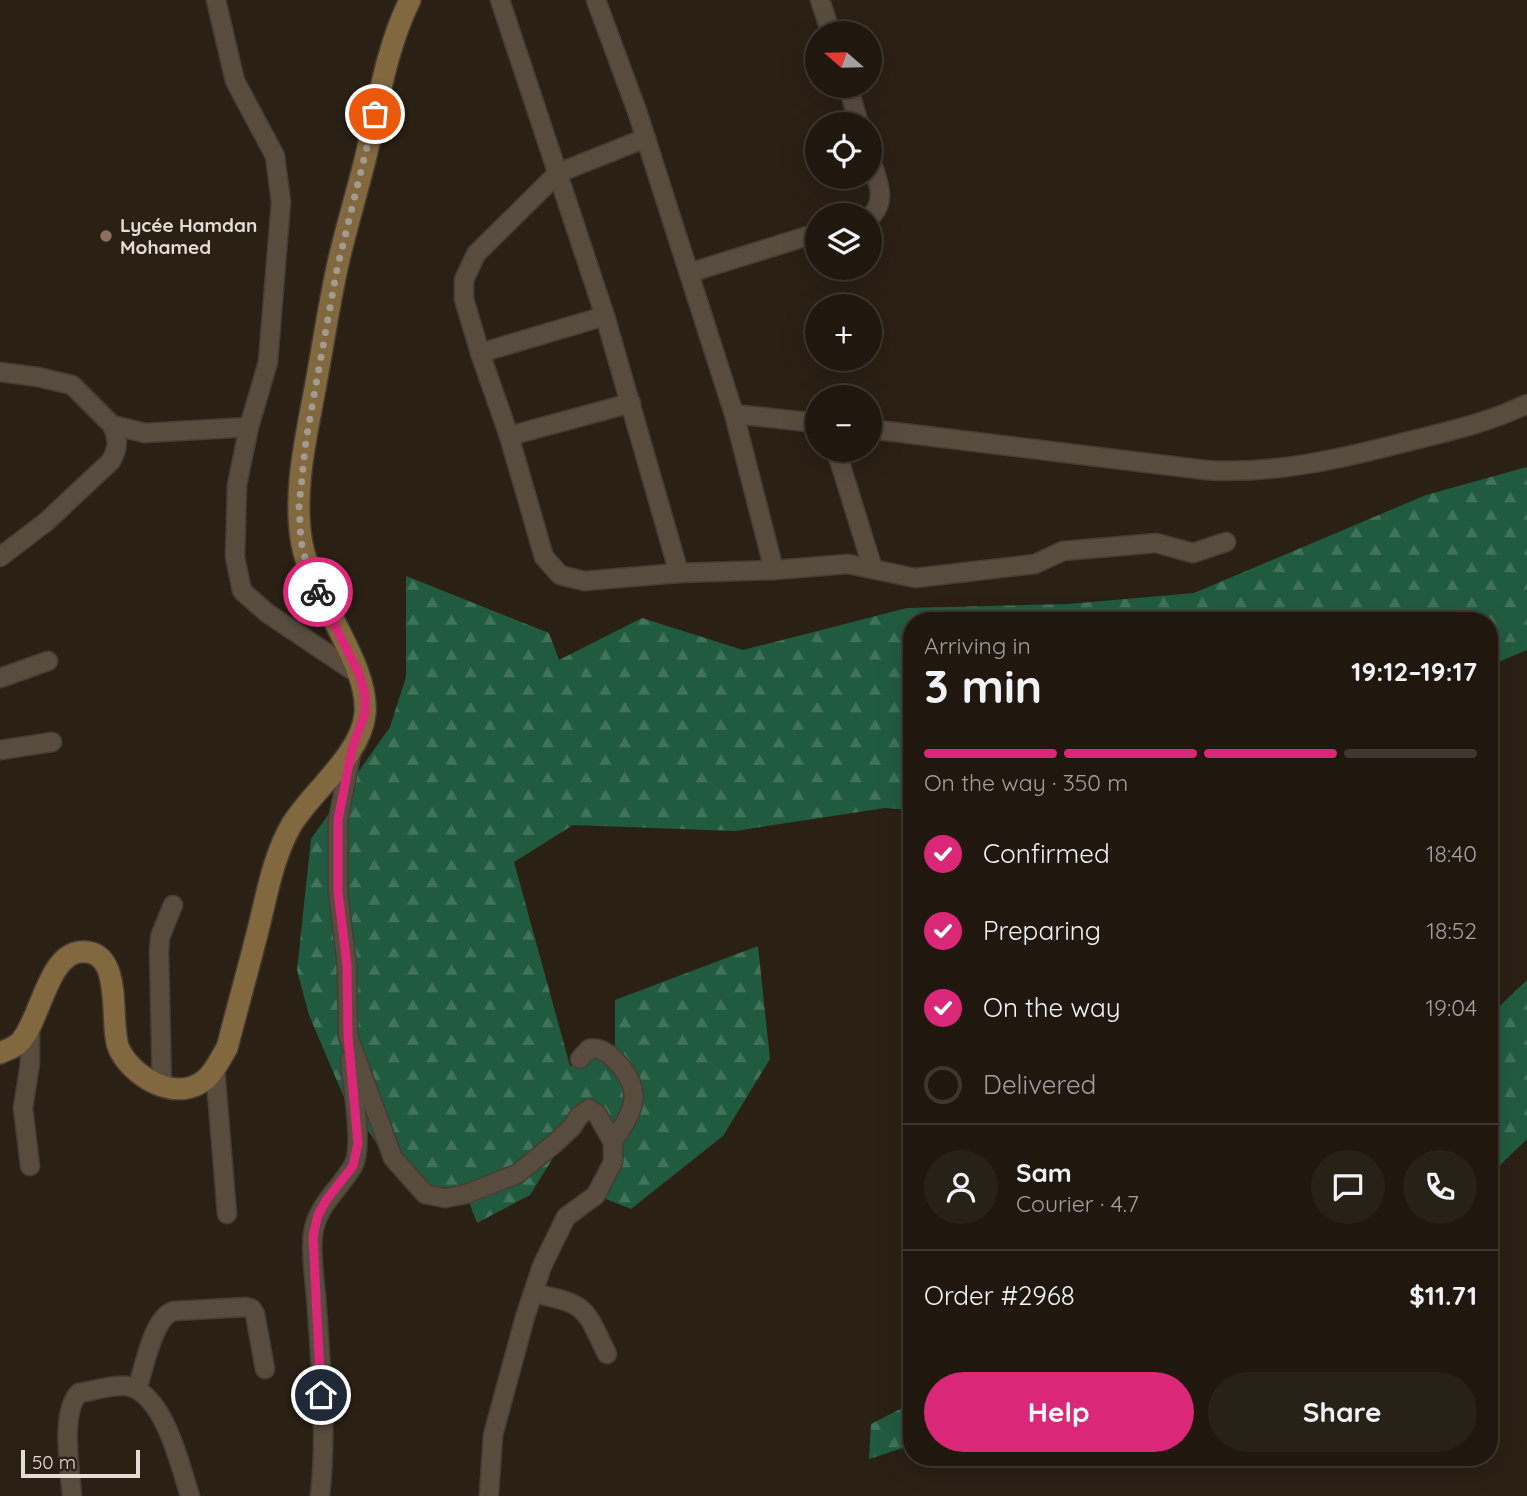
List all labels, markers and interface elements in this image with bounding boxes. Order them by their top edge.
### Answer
north arrow [805,21,882,98]
map controls [805,21,882,462]
pin [345,84,405,144]
icon: bag [356,95,394,133]
button: locate [805,112,882,189]
button: layers [805,203,882,280]
place label: Lycée Hamdan Mohamed [120,213,257,259]
marker: Lycée Hamdan Mohamed [98,228,114,244]
button: + [805,294,882,371]
button: − [805,385,882,462]
courier [283,557,353,627]
icon: bike [299,573,337,611]
text: Arriving in [924,631,1031,660]
text: 19:12–19:17 [1351,655,1477,688]
text: 3 min [924,657,1042,715]
text: On the way · 350 m [924,768,1128,797]
icon: check [924,835,962,873]
text: Confirmed [983,837,1110,870]
text: 18:40 [1426,839,1477,868]
icon: check [924,912,962,950]
text: Preparing [983,914,1101,947]
text: 18:52 [1426,916,1477,945]
icon: check [924,989,962,1027]
text: On the way [983,991,1121,1024]
text: 19:04 [1426,993,1477,1022]
text: Delivered [983,1068,1096,1101]
button: person [924,1150,998,1224]
button: chat [1311,1150,1385,1224]
button: phone [1403,1150,1477,1224]
text: Sam [1016,1156,1072,1189]
text: Courier · 4.7 [1016,1189,1139,1218]
text: Order #2968 [924,1279,1075,1312]
text: $11.71 [1409,1279,1477,1312]
pin [291,1365,351,1425]
button: Help [924,1372,1194,1452]
button: Share [1208,1372,1477,1452]
icon: home [302,1376,340,1414]
scale bar [21,1447,140,1479]
text: 50 m [32,1450,76,1474]

